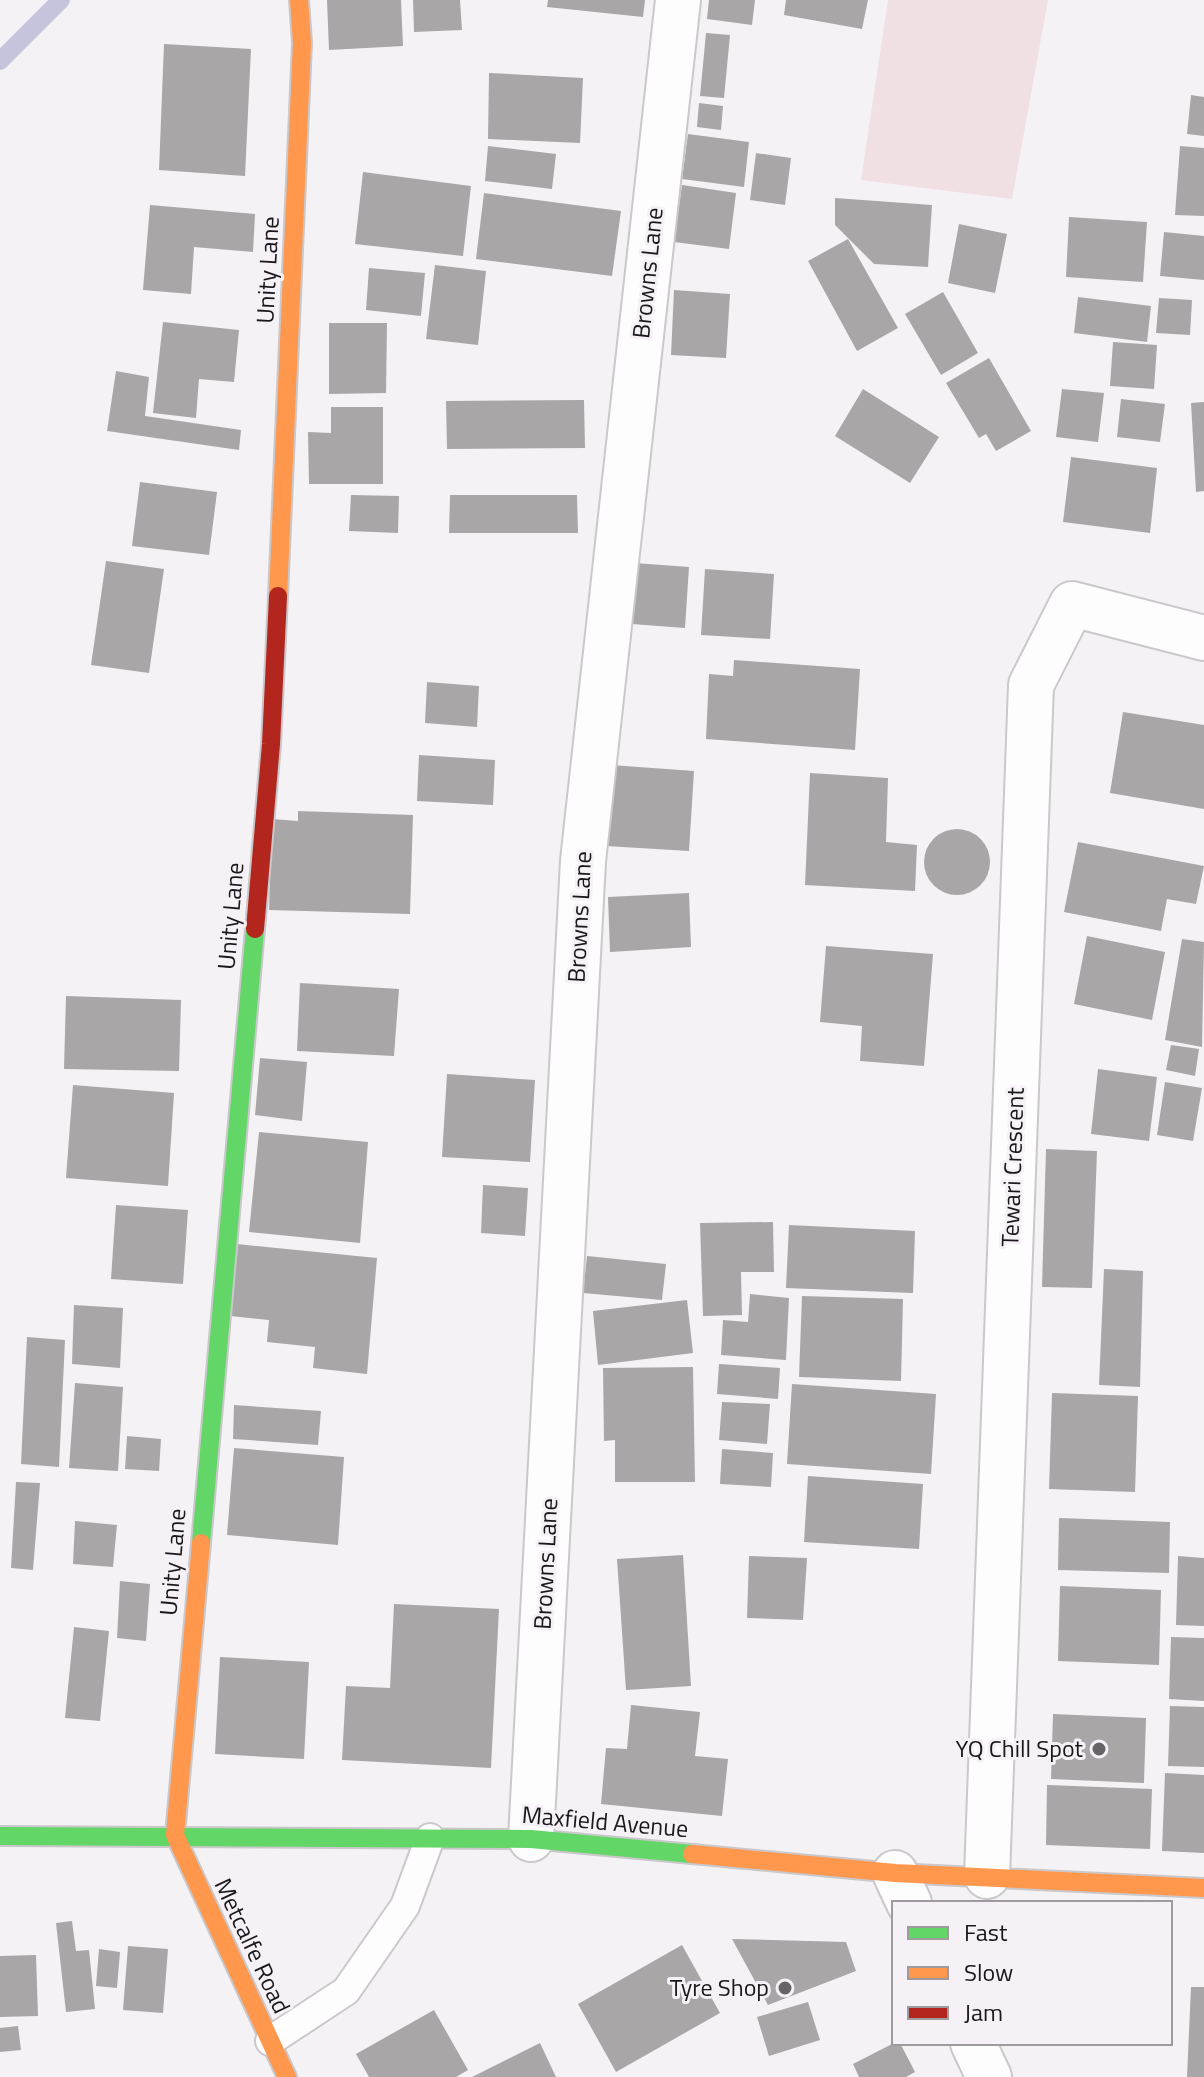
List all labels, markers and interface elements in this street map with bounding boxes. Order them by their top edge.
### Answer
street label: Browns Lane [622,206,672,340]
street label: Unity Lane [246,215,288,325]
street label: Browns Lane [558,850,600,984]
street label: Unity Lane [207,861,253,971]
street label: Tewari Crescent [991,1086,1033,1247]
street label: Browns Lane [524,1497,566,1631]
street label: Unity Lane [149,1507,195,1617]
place label: YQ Chill Spot [955,1730,1084,1766]
marker: YQ Chill Spot [1090,1740,1108,1758]
street label: Maxfield Avenue [520,1796,690,1846]
street label: Metcalfe Road [206,1872,300,2019]
legend [892,1901,1172,2045]
text: Fast [964,1914,1008,1950]
text: Slow [964,1954,1013,1990]
place label: Tyre Shop [670,1969,769,2005]
marker: Tyre Shop [776,1979,794,1997]
text: Jam [964,1994,1003,2030]

